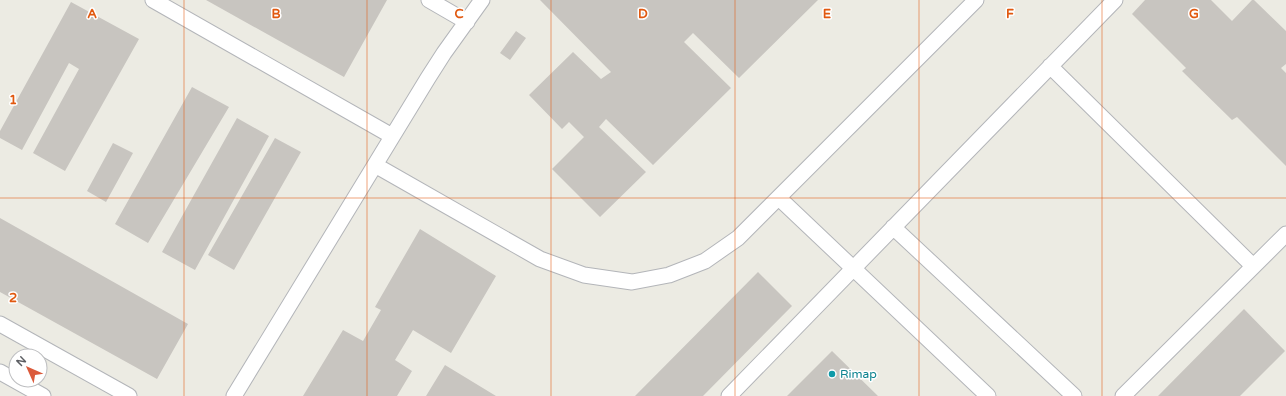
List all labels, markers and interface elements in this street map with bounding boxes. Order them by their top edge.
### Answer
text: A [87,6,97,22]
text: B [271,6,281,22]
text: C [454,6,464,22]
text: D [638,6,648,22]
text: E [823,6,831,22]
text: F [1006,6,1014,22]
text: G [1189,6,1199,22]
text: 1 [9,92,17,108]
text: 2 [9,290,17,306]
north arrow [8,348,48,388]
text: N [14,354,29,369]
place label: Rimap [840,367,877,381]
marker: Rimap [827,369,837,379]

